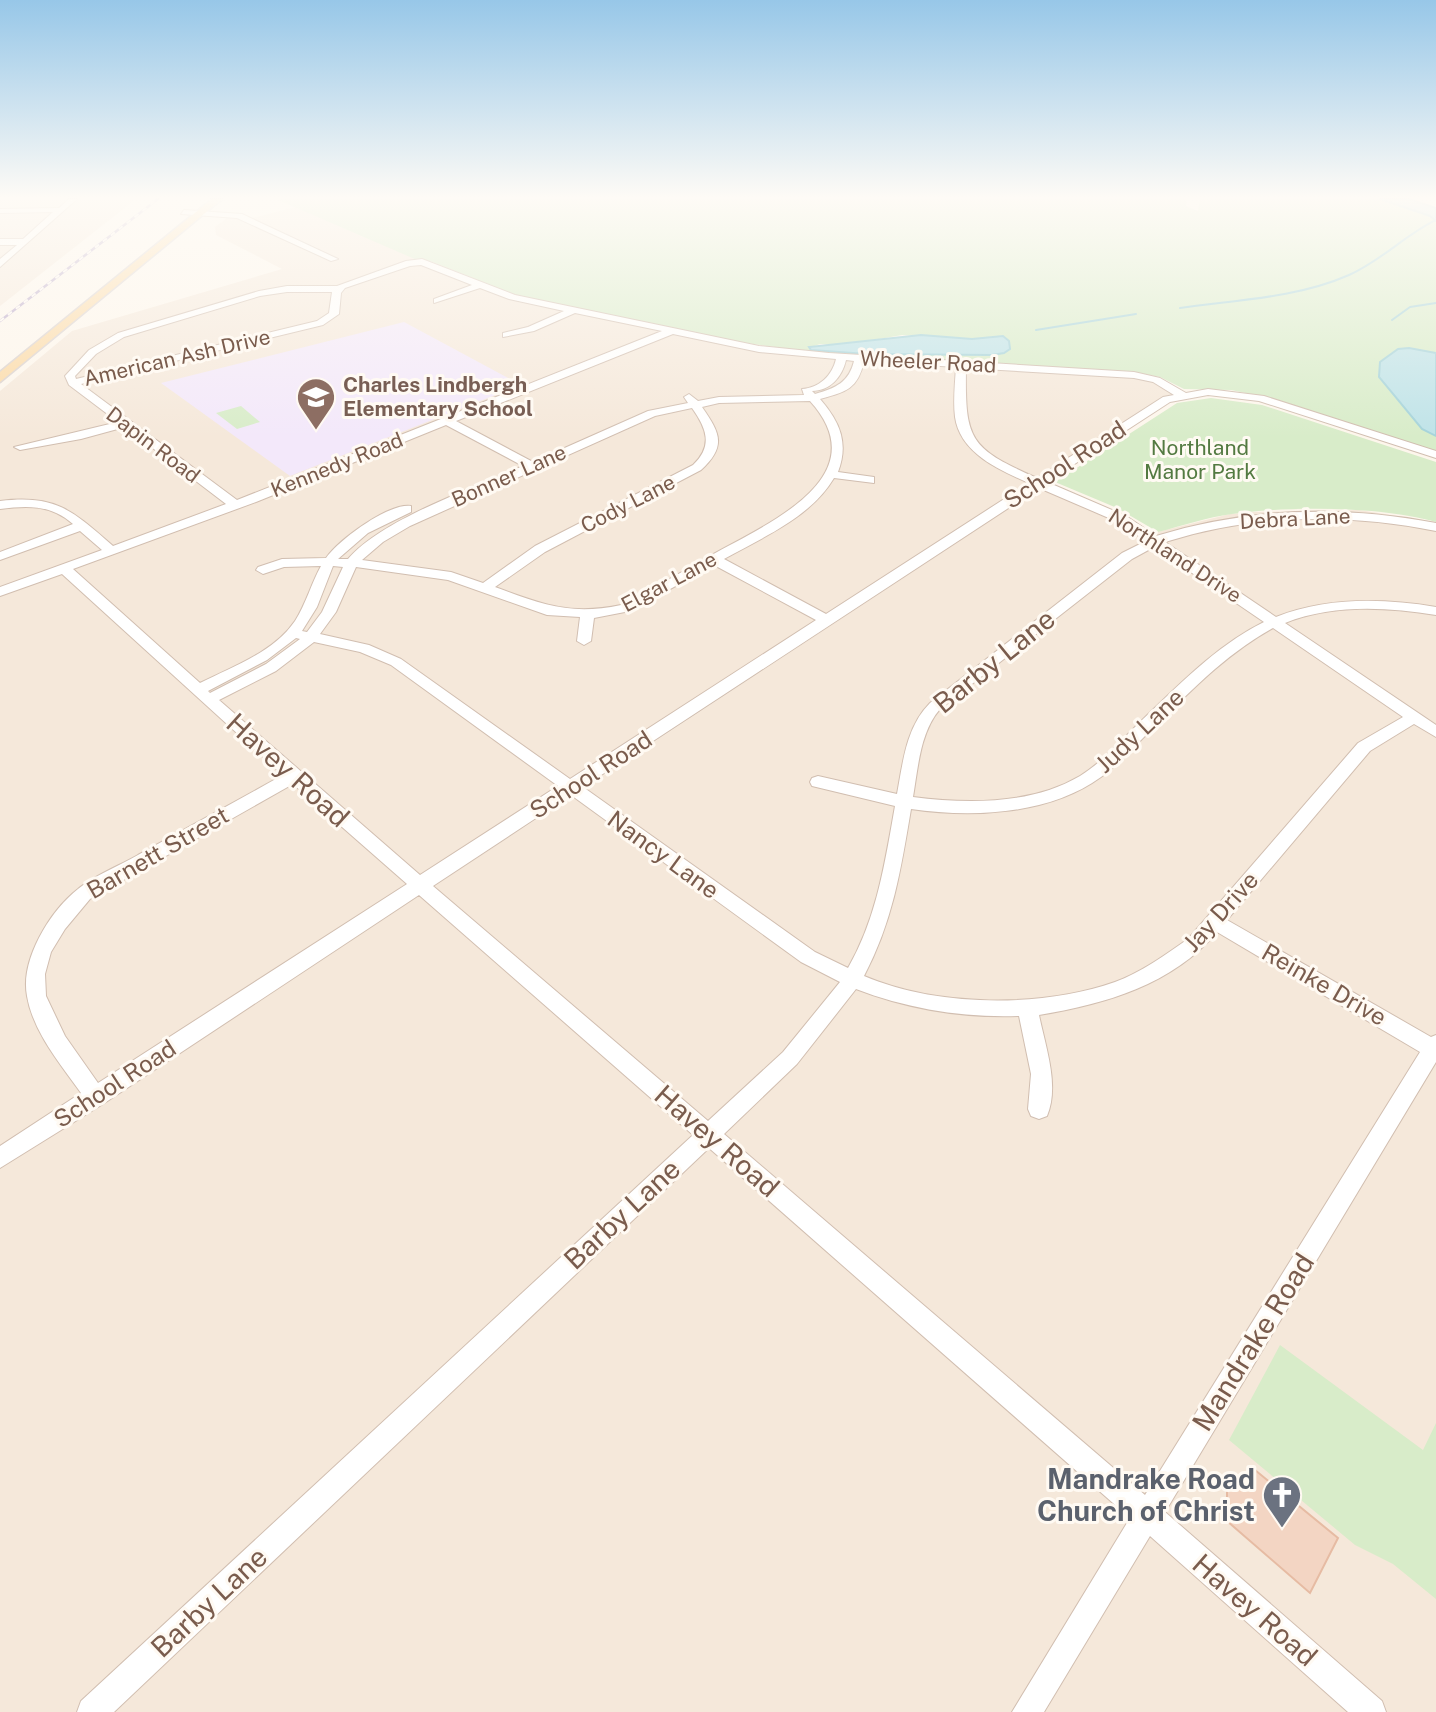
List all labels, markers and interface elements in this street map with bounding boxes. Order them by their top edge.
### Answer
street label: American Ash Drive [81,324,273,391]
street label: Wheeler Road [859,345,997,378]
place label: Charles Lindbergh Elementary School [343,372,533,421]
school or university icon: Charles Lindbergh Elementary School [295,376,337,431]
street label: Dapin Road [101,401,205,488]
street label: School Road [998,414,1131,514]
street label: Kennedy Road [267,427,407,502]
park label: Northland Manor Park [1144,435,1256,484]
street label: Bonner Lane [448,439,570,512]
street label: Cody Lane [576,469,679,538]
street label: Northland Drive [1104,503,1247,608]
street label: Debra Lane [1239,503,1351,534]
street label: Elgar Lane [617,546,721,617]
street label: Barby Lane [926,602,1061,720]
street label: Judy Lane [1089,682,1189,778]
street label: Havey Road [220,706,357,833]
street label: School Road [524,724,657,824]
street label: Barnett Street [82,800,233,904]
street label: Nancy Lane [602,804,725,904]
street label: Jay Drive [1177,865,1264,957]
street label: Reinke Drive [1257,937,1392,1031]
street label: School Road [48,1033,181,1133]
street label: Havey Road [648,1078,786,1204]
street label: Barby Lane [557,1152,687,1276]
street label: Mandrake Road [1185,1247,1320,1437]
place label: Mandrake Road Church of Christ [1037,1462,1255,1527]
church icon: Mandrake Road Church of Christ [1261,1474,1303,1529]
street label: Barby Lane [144,1540,274,1664]
street label: Havey Road [1186,1547,1324,1673]

